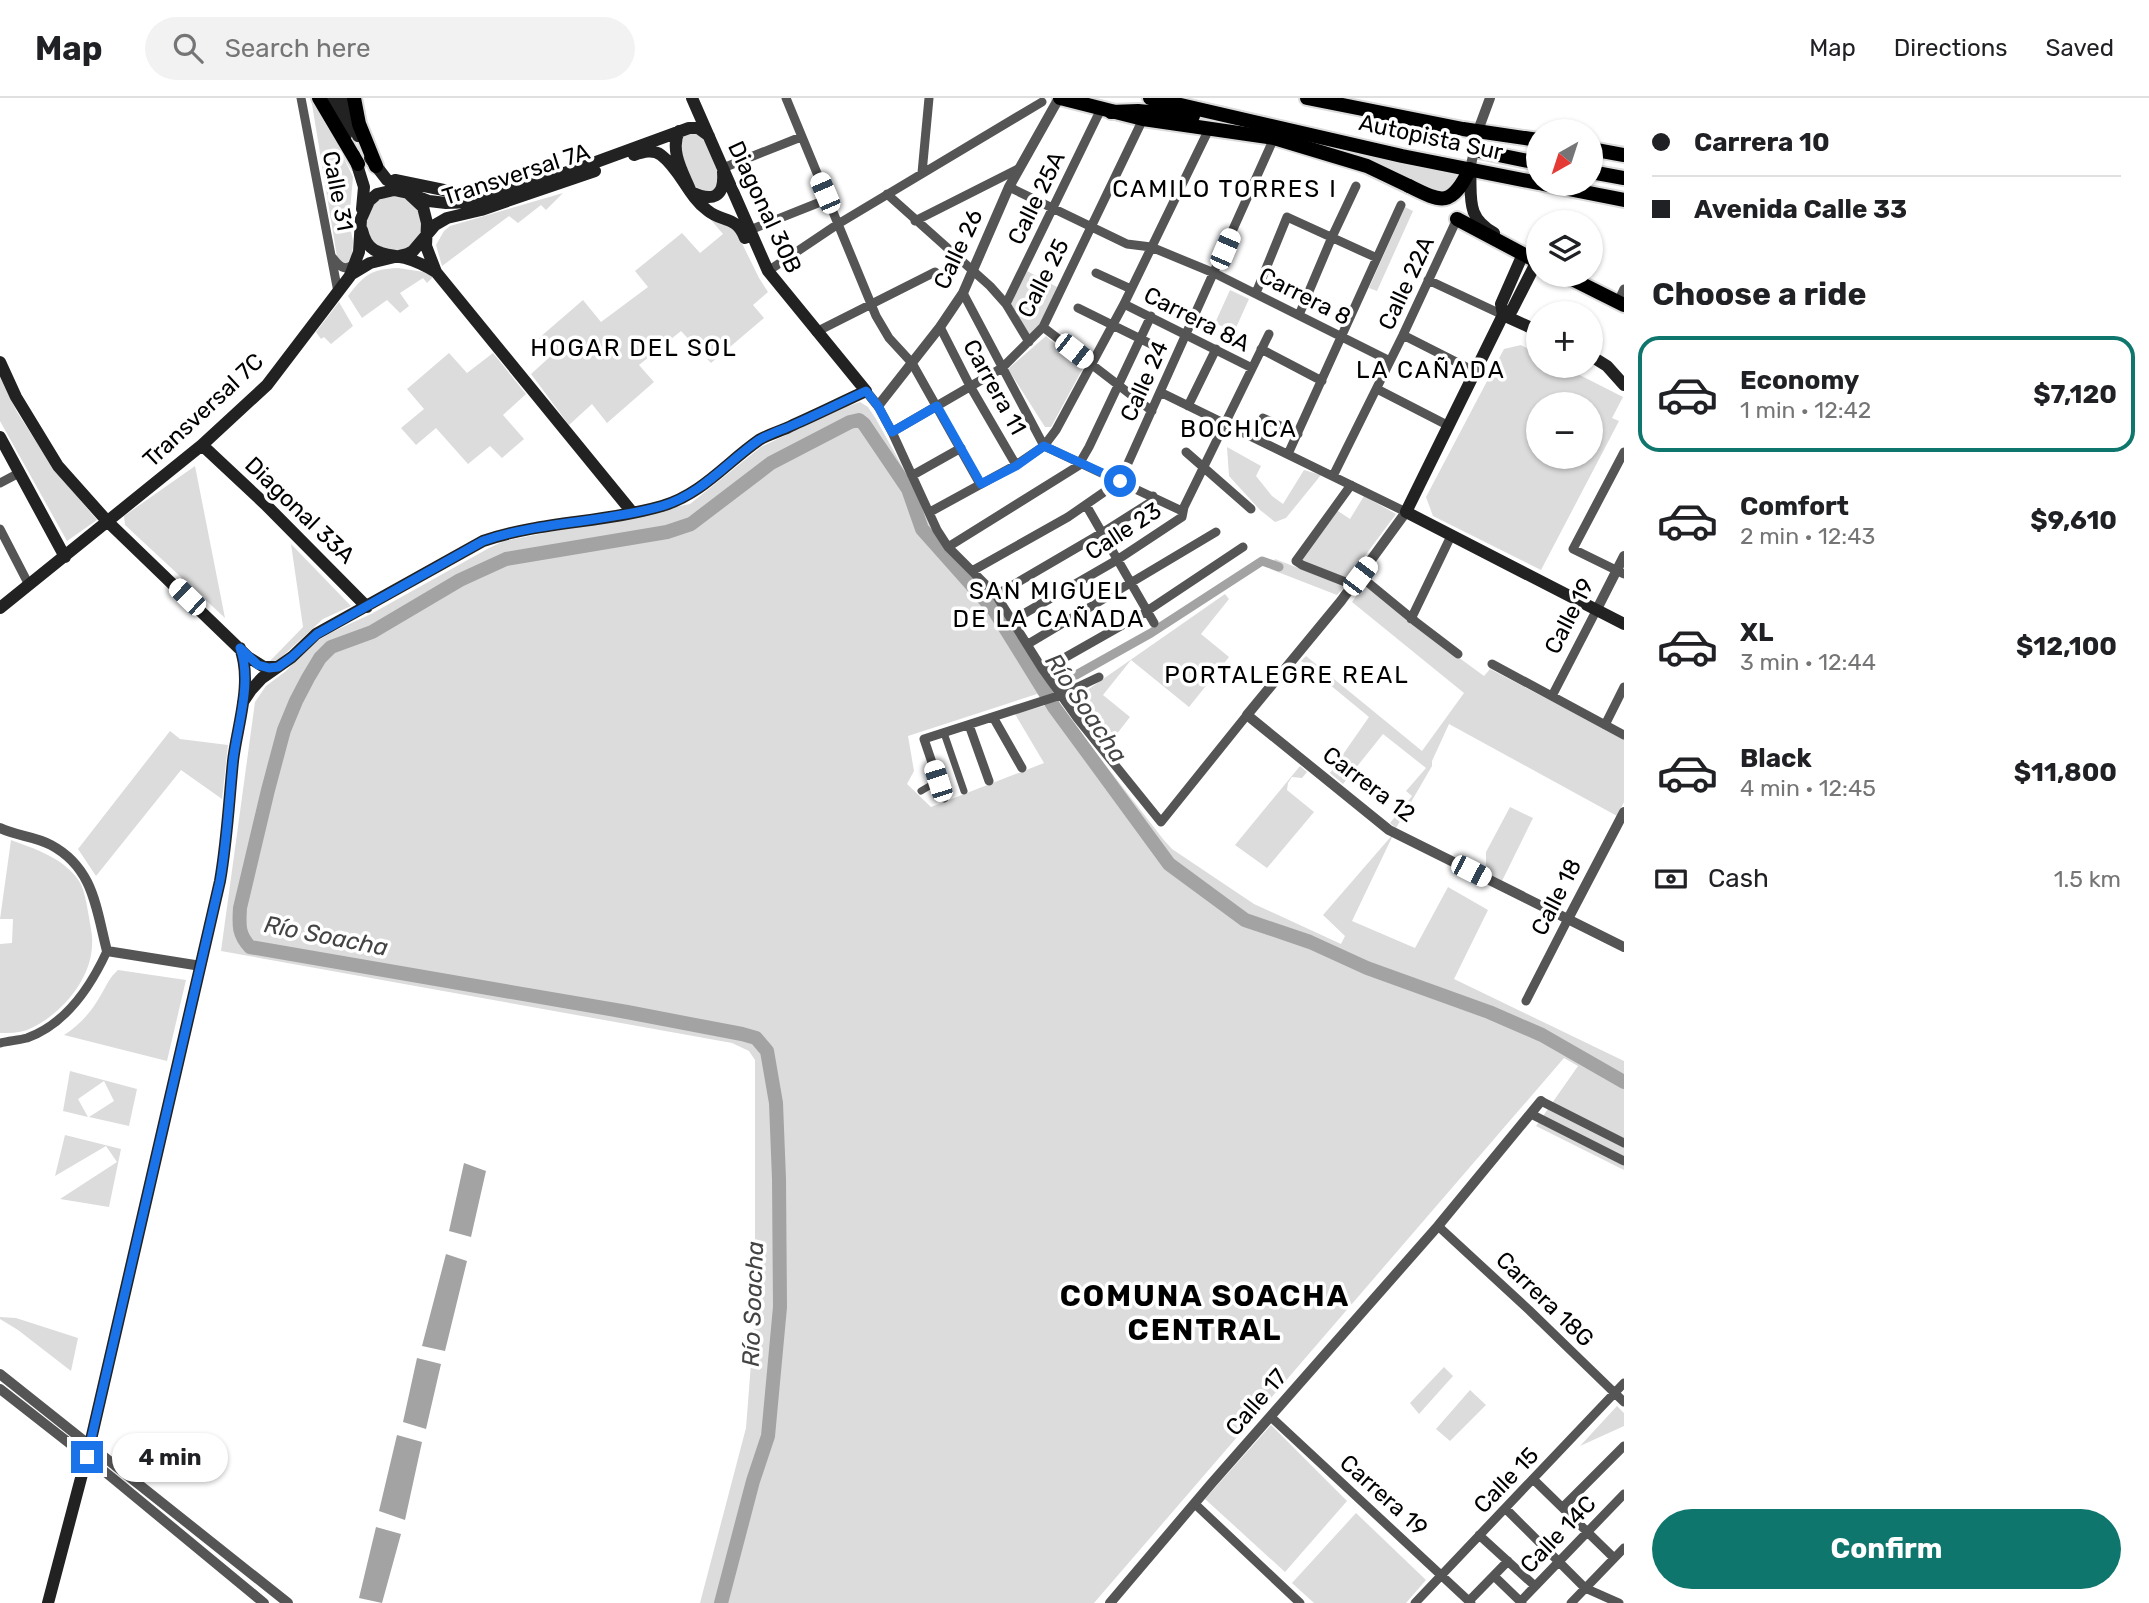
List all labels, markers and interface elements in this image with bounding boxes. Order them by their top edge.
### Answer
search box [145,17,635,80]
text: Map [35,29,103,68]
icon: search [169,29,207,67]
text: Search here [225,33,370,64]
text: Map [1809,34,1856,62]
text: Directions [1894,34,2007,62]
text: Saved [2045,34,2114,62]
street label: Autopista Sur [1356,108,1506,166]
north arrow [1526,119,1603,196]
map controls [1526,119,1603,469]
text: Carrera 10 [1694,127,1830,158]
street label: Diagonal 30B [722,136,808,278]
street label: Transversal 7A [439,137,593,211]
street label: Calle 25A [1001,147,1071,249]
street label: Calle 31 [317,149,359,233]
car [808,170,843,216]
district label: CAMILO TORRES I [1112,175,1338,203]
text: Avenida Calle 33 [1694,194,1907,225]
street label: Calle 26 [927,205,989,293]
button: layers [1526,210,1603,287]
car [1208,226,1243,272]
street label: Calle 22A [1372,232,1440,334]
street label: Calle 25 [1011,234,1075,322]
street label: Carrera 8 [1254,261,1356,331]
text: Choose a ride [1652,275,1866,313]
street label: Carrera 8A [1139,280,1255,358]
button: + [1526,301,1603,378]
car [1051,330,1098,372]
district label: HOGAR DEL SOL [530,334,738,362]
street label: Carrera 11 [957,334,1033,440]
street label: Calle 24 [1114,336,1174,426]
street label: Transversal 7C [137,347,269,473]
district label: LA CAÑADA [1356,356,1506,384]
icon: car [1656,363,1719,426]
text: Economy [1740,365,1859,396]
text: $7,120 [2033,379,2117,410]
button: − [1526,392,1603,469]
text: 1 min · 12:42 [1740,396,1871,424]
district label: BOCHICA [1180,415,1298,443]
street label: Diagonal 33A [239,451,361,569]
route start [1104,465,1136,497]
icon: car [1656,489,1719,552]
text: Comfort [1740,491,1849,522]
street label: Calle 23 [1080,496,1166,566]
text: $9,610 [2030,505,2117,536]
text: 2 min · 12:43 [1740,522,1875,550]
car [1339,553,1382,599]
street label: Calle 19 [1538,573,1600,659]
car [165,575,210,619]
district label: SAN MIGUEL DE LA CAÑADA [953,577,1145,633]
icon: car [1656,615,1719,678]
text: XL [1740,617,1773,648]
text: $12,100 [2016,631,2117,662]
water label: Río Soacha [1039,648,1133,768]
text: 3 min · 12:44 [1740,648,1876,676]
district label: PORTALEGRE REAL [1164,661,1410,689]
street label: Carrera 12 [1317,740,1421,828]
icon: car [1656,741,1719,804]
text: Black [1740,743,1812,774]
text: $11,800 [2014,757,2117,788]
car [922,758,955,804]
text: 4 min · 12:45 [1740,774,1876,802]
car [1448,852,1495,890]
street label: Calle 18 [1525,854,1587,940]
icon: cash [1652,860,1690,898]
text: Cash [1708,863,1769,894]
text: 1.5 km [2054,865,2121,893]
water label: Río Soacha [262,910,390,962]
water label: Río Soacha [737,1241,769,1367]
street label: Carrera 18G [1490,1245,1600,1353]
district label: COMUNA SOACHA CENTRAL [1060,1278,1350,1348]
street label: Calle 17 [1219,1363,1293,1441]
callout: 4 min [112,1432,227,1482]
route end [71,1441,103,1473]
street label: Calle 15 [1468,1441,1544,1519]
text: 4 min [138,1443,202,1471]
street label: Carrera 19 [1334,1448,1434,1542]
street label: Calle 14C [1514,1489,1602,1579]
button: Confirm [1652,1509,2121,1589]

